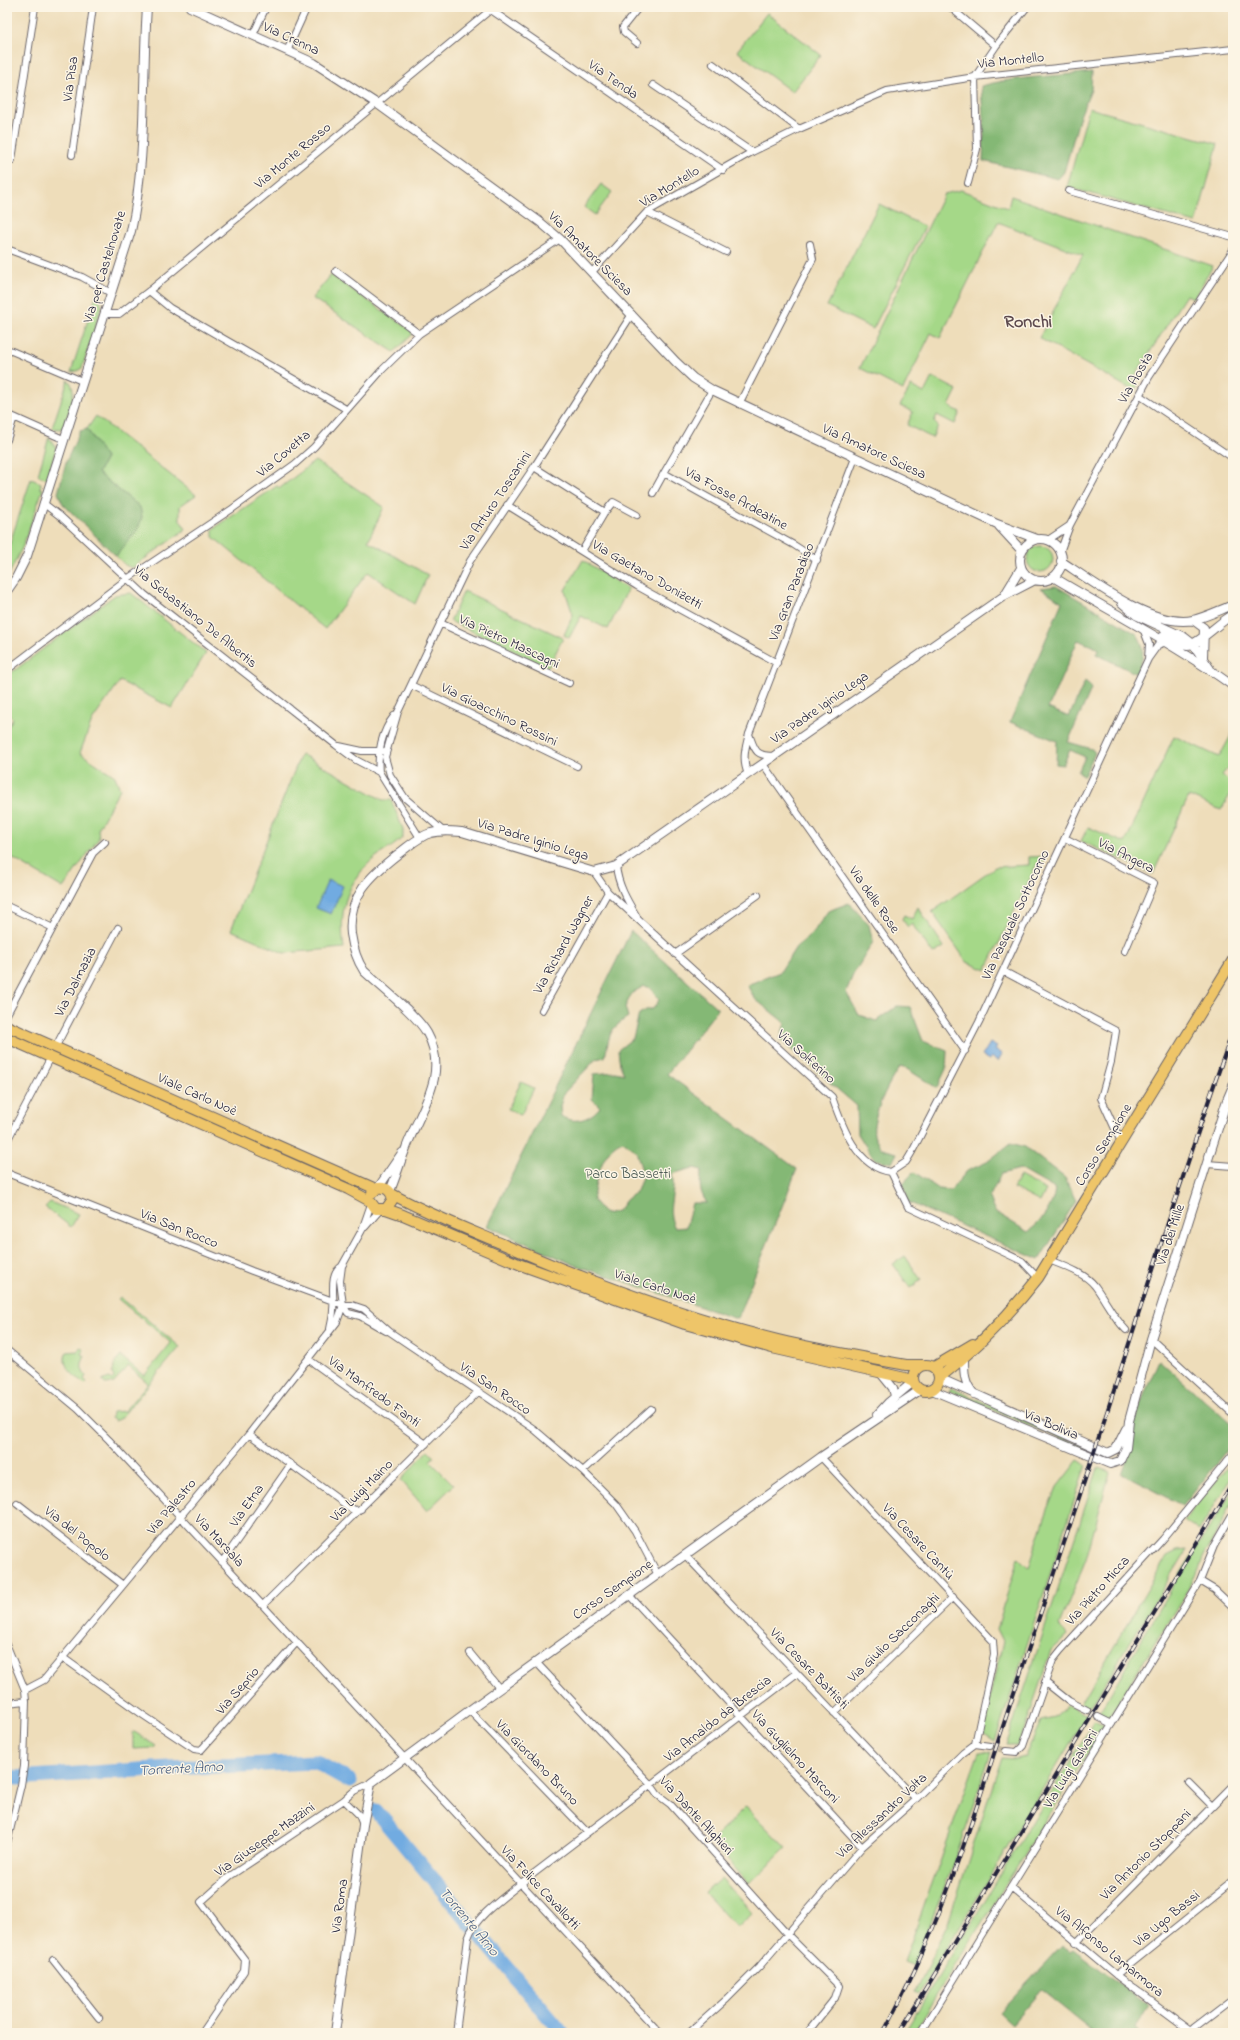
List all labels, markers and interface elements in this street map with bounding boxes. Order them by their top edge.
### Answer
street label: Via Crenna [258,16,323,61]
street label: Via Montello [976,47,1045,75]
street label: Via Tenda [583,54,643,105]
street label: Via Pisa [57,55,85,104]
street label: Via Monte Rosso [249,118,336,195]
street label: Via Montello [635,161,704,214]
street label: Via Amatore Sciesa [542,206,637,301]
street label: Via per Castelnovate [78,208,132,327]
district label: Ronchi [1004,310,1052,336]
street label: Via Aosta [1112,348,1159,408]
street label: Via Amatore Sciesa [818,418,930,485]
street label: Via Covetta [252,425,316,484]
street label: Via Arturo Toscanini [454,447,537,556]
street label: Via Fosse Ardeatine [680,461,792,536]
street label: Via Gaetano Donizetti [587,534,706,615]
street label: Via Gran Paradiso [763,540,820,645]
street label: Via Sebastiano De Albertis [128,560,261,674]
street label: Via Pietro Mascagni [454,609,563,676]
street label: Via Padre Iginio Lega [766,666,874,751]
street label: Via Gioacchino Rossini [436,677,561,752]
street label: Via Padre Iginio Lega [474,813,591,868]
street label: Via Angera [1093,832,1158,880]
street label: Via Pasquale Sottocorno [976,847,1055,984]
street label: Via delle Rose [842,861,905,939]
street label: Via Richard Wagner [528,891,601,999]
street label: Via Dalmazia [49,944,102,1021]
street label: Via Solferino [771,1024,840,1089]
street label: Viale Carlo Noè [153,1068,241,1122]
street label: Corso Sempione [1070,1099,1138,1190]
park label: Parco Bassetti [585,1164,671,1185]
street label: Via dei Mille [1151,1201,1191,1269]
street label: Via San Rocco [136,1203,221,1254]
street label: Viale Carlo Noè [610,1264,699,1310]
street label: Via Manfredo Fanti [323,1351,425,1433]
street label: Via San Rocco [454,1357,535,1421]
street label: Via Bolivia [1020,1404,1082,1446]
street label: Via Luigi Maino [325,1455,399,1529]
street label: Via Palestro [142,1474,202,1540]
street label: Via Etna [224,1480,270,1533]
street label: Via Cesare Cantù [876,1498,959,1585]
street label: Via del Popolo [38,1501,115,1567]
street label: Via Marsala [188,1509,249,1572]
street label: Via Pietro Micca [1060,1551,1135,1631]
street label: Corso Sempione [569,1554,658,1626]
street label: Via Giulio Sacconaghi [842,1588,946,1689]
street label: Via Cesare Battisti [764,1623,854,1715]
street label: Via Seprio [210,1662,265,1720]
street label: Via Arnaldo da Brescia [659,1670,776,1768]
street label: Via Guglielmo Marconi [744,1705,844,1809]
street label: Via Giordano Bruno [490,1714,584,1811]
street label: Via Luigi Galvani [1038,1725,1105,1814]
water label: Torrente Arno [139,1756,225,1782]
street label: Via Alessandro Volta [831,1768,932,1865]
street label: Via Dante Alighieri [652,1771,738,1861]
street label: Via Giuseppe Mazzini [210,1797,319,1883]
street label: Via Antonio Stoppani [1095,1805,1196,1906]
street label: Via Felice Cavallotti [494,1840,585,1935]
street label: Via Roma [326,1878,354,1935]
water label: Torrente Arno [434,1883,505,1962]
street label: Via Ugo Bassi [1128,1885,1206,1954]
street label: Via Alfonso Lamarmora [1049,1901,1168,2003]

